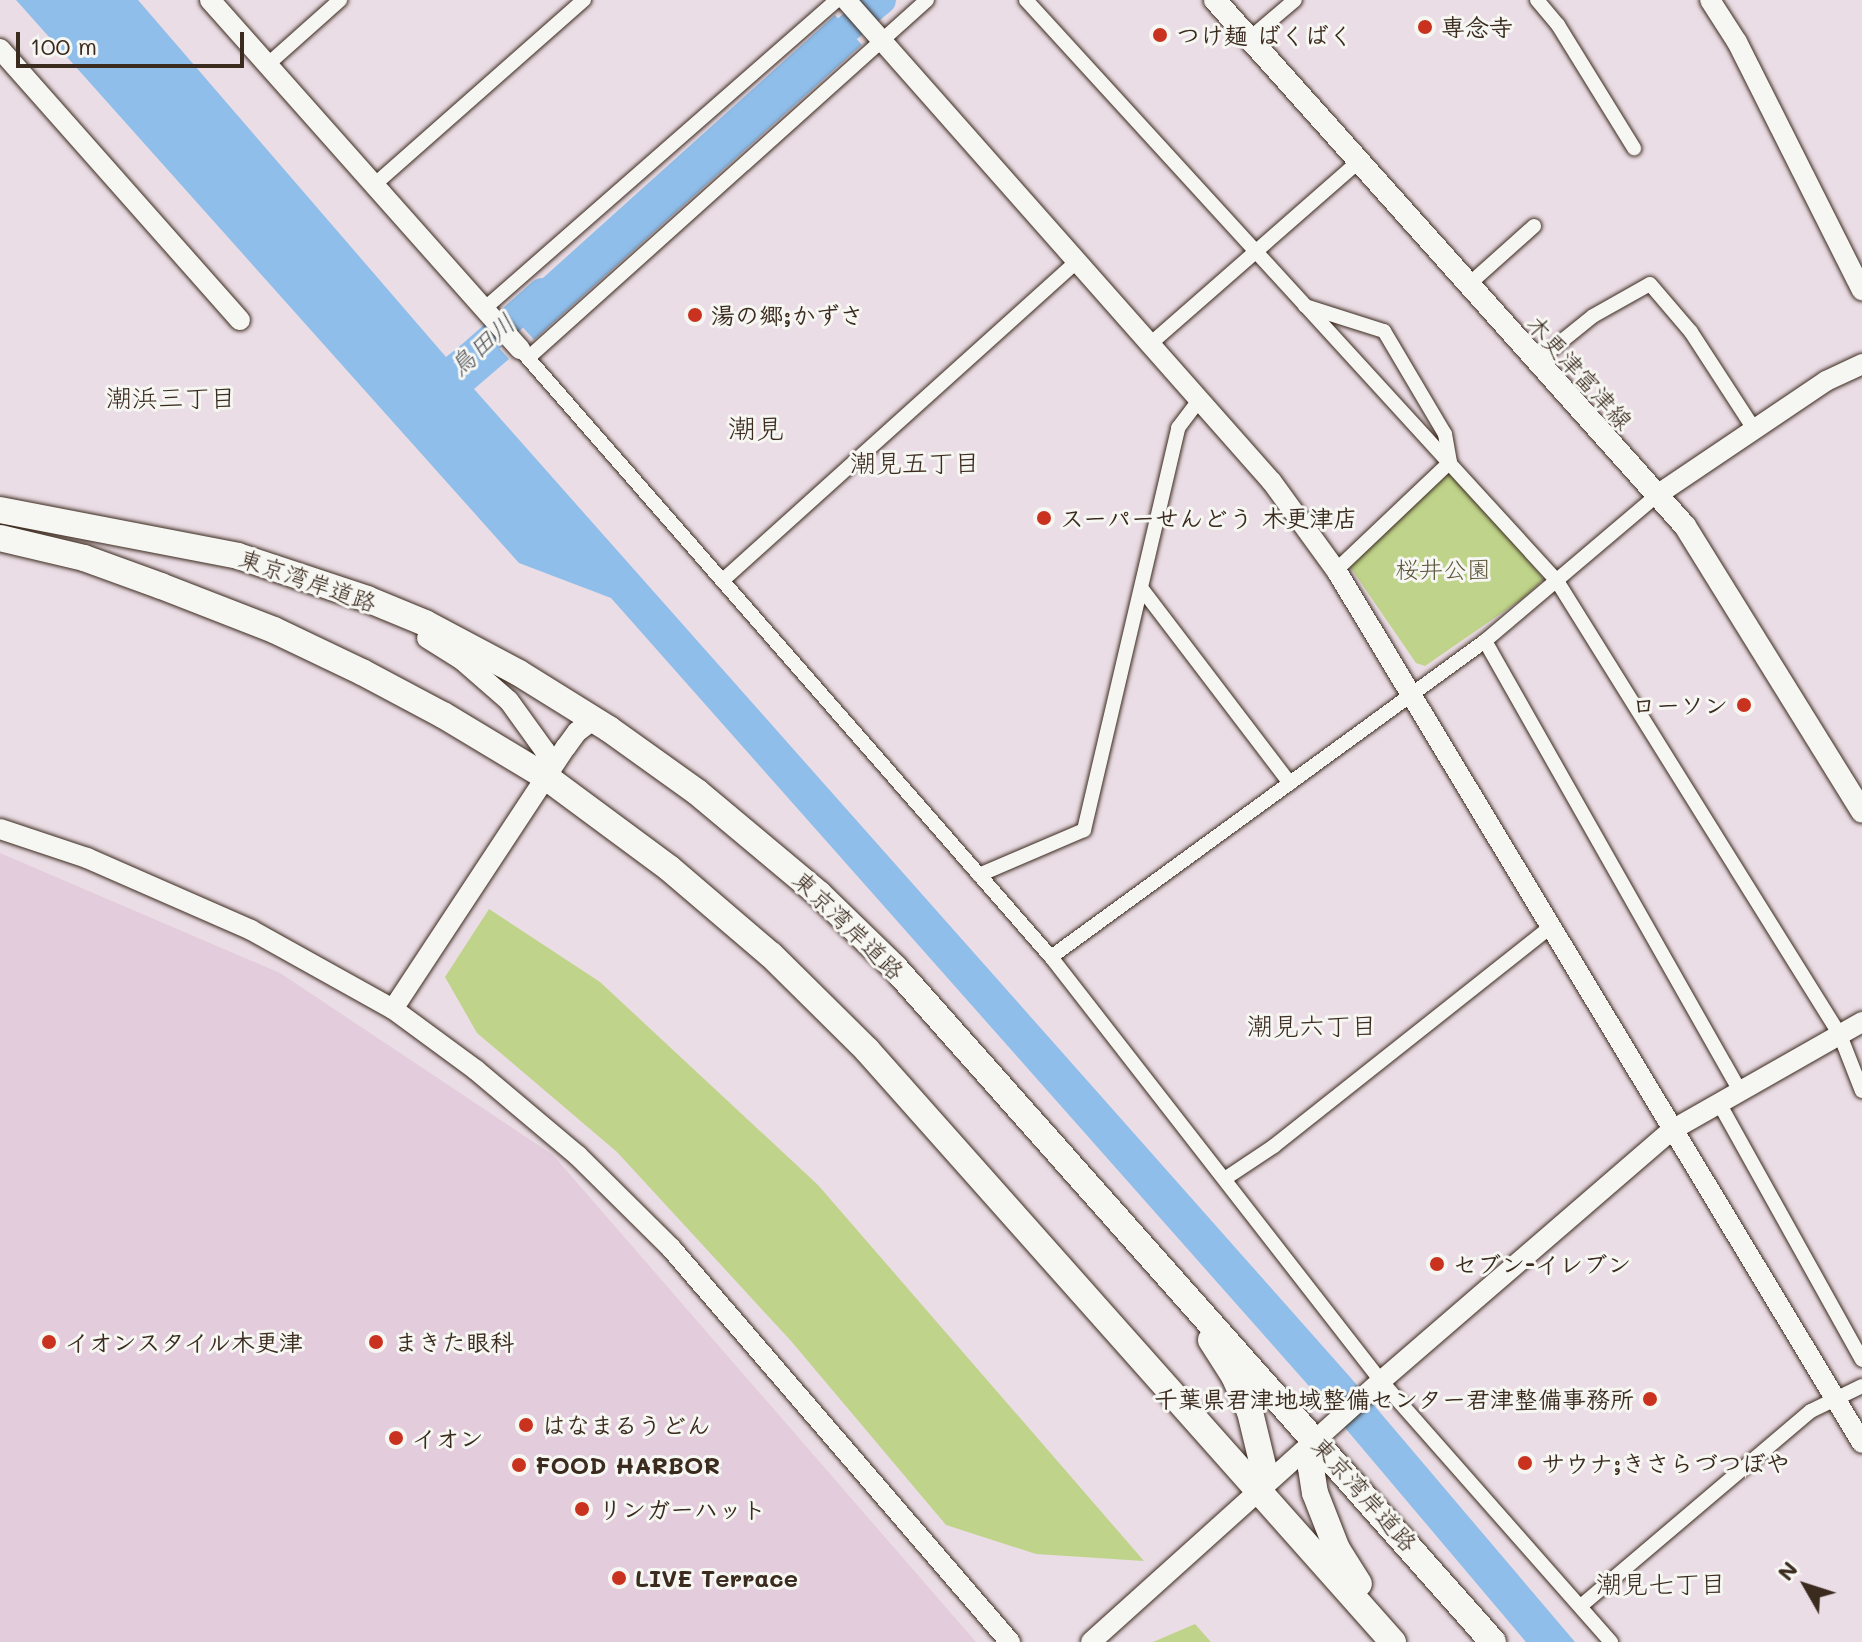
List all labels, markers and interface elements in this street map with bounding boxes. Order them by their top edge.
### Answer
place label: 専念寺 [1441,13,1513,41]
scale bar [20,16,248,66]
marker: 専念寺 [1416,18,1434,36]
place label: つけ麺 ばくばく [1176,21,1353,49]
marker: つけ麺 ばくばく [1151,26,1169,44]
text: 100 m [30,30,97,61]
place label: 湯の郷;かずさ [711,301,864,329]
marker: 湯の郷;かずさ [686,306,704,324]
water label: 鳥田川 [443,307,521,383]
street label: 木更津富津線 [1521,309,1639,435]
district label: 潮浜三丁目 [106,382,236,414]
district label: 潮見 [728,410,784,444]
district label: 潮見五丁目 [850,447,980,479]
place label: スーパーせんどう 木更津店 [1060,504,1356,532]
marker: スーパーせんどう 木更津店 [1035,509,1053,527]
street label: 東京湾岸道路 [235,543,381,617]
park label: 桜井公園 [1395,555,1491,583]
place label: ローソン [1632,691,1728,719]
marker: ローソン [1735,696,1753,714]
street label: 東京湾岸道路 [787,865,911,985]
district label: 潮見六丁目 [1247,1010,1377,1042]
place label: セブン-イレブン [1453,1250,1631,1278]
marker: セブン-イレブン [1428,1255,1446,1273]
place label: イオンスタイル木更津 [65,1328,305,1356]
place label: まきた眼科 [394,1328,514,1356]
marker: まきた眼科 [365,1331,387,1353]
marker: イオンスタイル木更津 [40,1333,58,1351]
place label: 千葉県君津地域整備センター君津整備事務所 [1154,1385,1634,1413]
marker: 千葉県君津地域整備センター君津整備事務所 [1641,1390,1659,1408]
place label: はなまるうどん [542,1411,710,1439]
marker: はなまるうどん [517,1416,535,1434]
place label: イオン [412,1424,484,1452]
marker: イオン [387,1429,405,1447]
street label: 東京湾岸道路 [1306,1431,1424,1557]
place label: サウナ;きさらづつぼや [1541,1449,1790,1477]
place label: FOOD HARBOR [535,1451,720,1479]
marker: サウナ;きさらづつぼや [1516,1454,1534,1472]
marker: FOOD HARBOR [510,1456,528,1474]
place label: リンガーハット [598,1495,766,1523]
marker: リンガーハット [573,1500,591,1518]
north arrow [1766,1546,1846,1626]
text: N [1770,1555,1803,1586]
place label: LIVE Terrace [635,1564,798,1592]
district label: 潮見七丁目 [1596,1568,1726,1600]
marker: LIVE Terrace [610,1569,628,1587]

